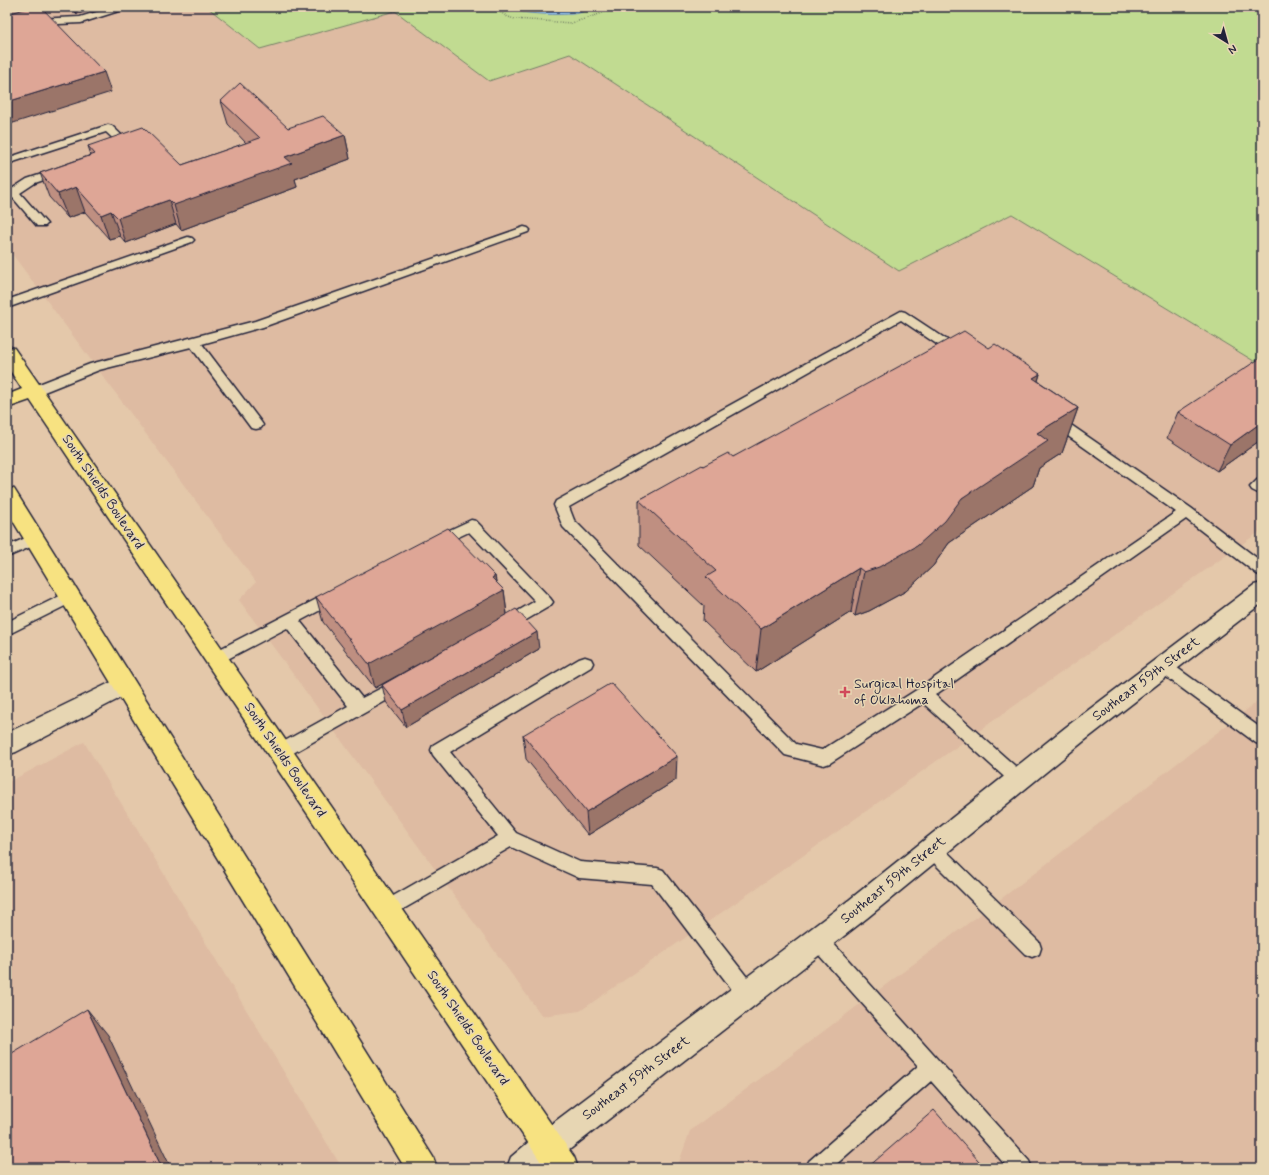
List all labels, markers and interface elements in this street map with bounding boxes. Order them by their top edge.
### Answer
north arrow [1207,22,1247,62]
text: N [1225,41,1240,57]
street label: South Shields Boulevard [58,431,148,553]
street label: Southeast 59th Street [1089,632,1204,725]
place label: Surgical Hospital of Oklahoma [854,675,954,709]
marker: Surgical Hospital of Oklahoma [839,686,851,698]
street label: South Shields Boulevard [240,699,330,821]
street label: Southeast 59th Street [837,832,950,928]
street label: South Shields Boulevard [423,967,513,1089]
street label: Southeast 59th Street [579,1031,694,1124]

